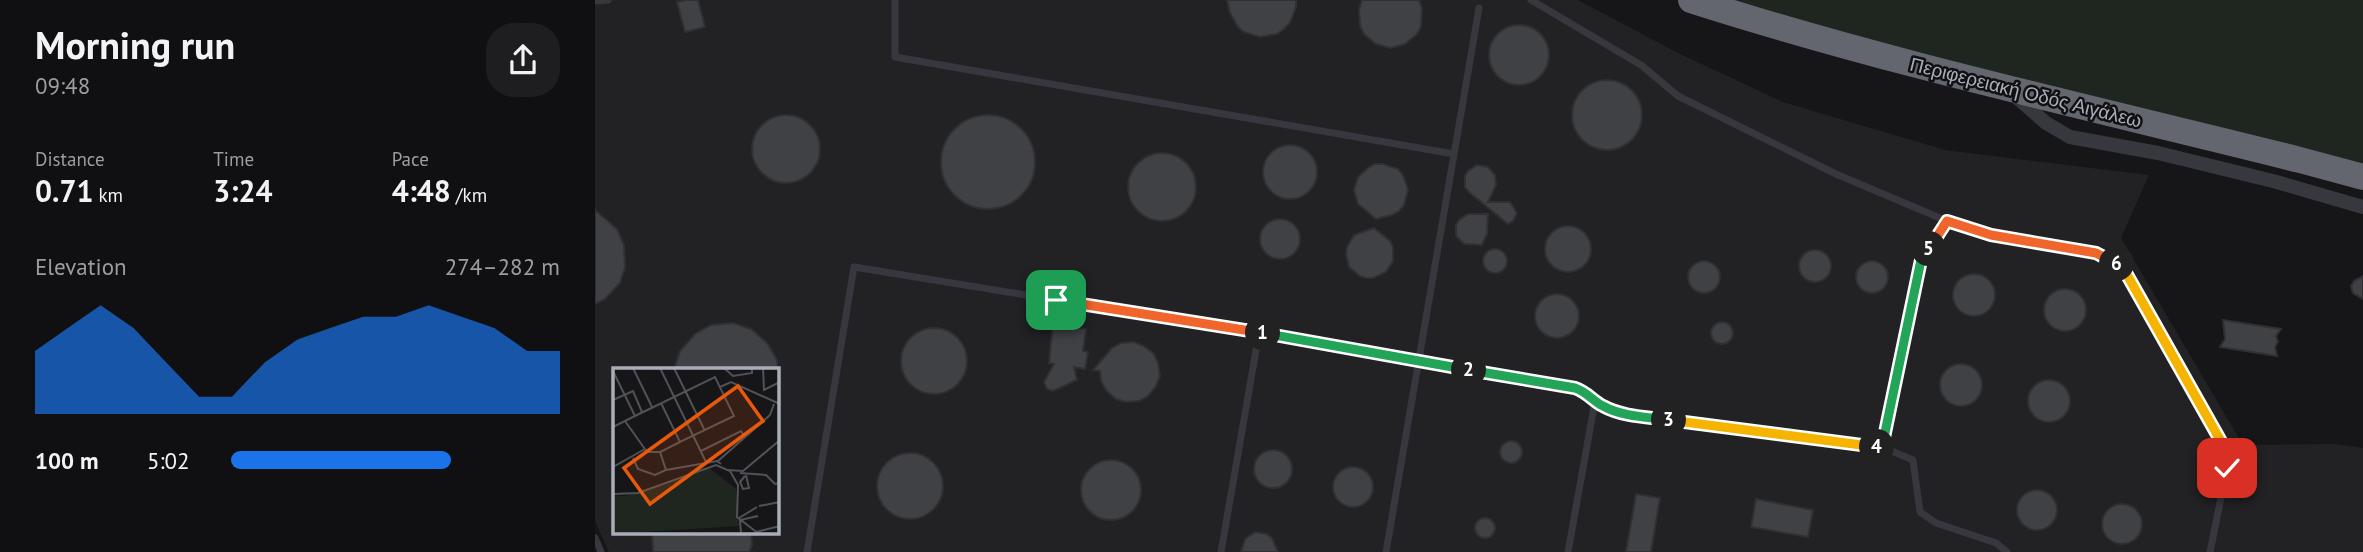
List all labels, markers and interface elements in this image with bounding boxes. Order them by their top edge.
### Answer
text: Morning run [35,20,235,69]
button: share [486,23,560,97]
street label: Περιφερειακή Οδός Αιγάλεω [1908,52,2145,132]
text: 09:48 [35,71,90,100]
text: Distance [35,147,105,171]
text: Time [213,147,254,171]
text: Pace [392,147,429,171]
text: 0.71 [35,171,93,210]
text: 3:24 [213,171,272,210]
text: 4:48 [392,171,451,210]
text: km [93,183,123,207]
text: /km [451,183,487,207]
pin: 5 [1911,232,1947,266]
text: 5 [1923,236,1934,260]
pin: 6 [2099,246,2135,282]
text: 6 [2111,251,2122,275]
text: Elevation [35,252,127,281]
text: 274–282 m [445,252,560,281]
pin [1026,270,1086,330]
icon: arrive [1037,281,1075,319]
pin: 1 [1245,316,1281,350]
text: 1 [1257,320,1268,344]
pin: 2 [1451,352,1487,388]
text: 2 [1463,357,1474,381]
inset map [613,368,779,534]
pin: 3 [1651,402,1687,438]
text: 3 [1663,407,1674,431]
pin: 4 [1859,430,1895,464]
text: 4 [1871,434,1882,458]
pin [2197,438,2257,498]
text: 100 m [35,446,98,475]
text: 5:02 [147,446,190,475]
icon: check [2208,449,2246,487]

